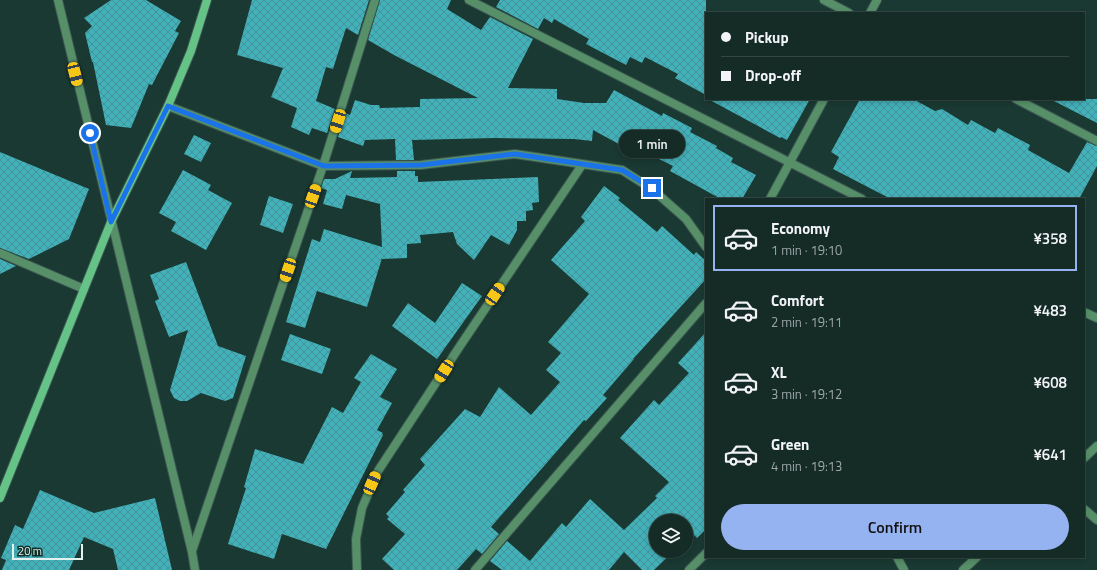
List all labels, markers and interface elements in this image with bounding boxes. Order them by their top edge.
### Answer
text: Pickup [745,26,789,49]
car [66,61,84,87]
text: Drop-off [745,64,801,87]
car [329,108,347,134]
route start [81,124,99,142]
callout: 1 min [619,130,685,158]
text: 1 min [636,134,668,154]
route end [643,179,661,197]
car [303,183,323,209]
text: Economy [771,217,830,240]
icon: car [723,220,759,256]
text: ¥358 [1033,227,1067,250]
text: 1 min · 19:10 [771,240,842,260]
car [278,257,298,283]
car [483,281,507,307]
text: Comfort [771,289,824,312]
icon: car [723,292,759,328]
text: ¥483 [1033,299,1067,322]
text: 2 min · 19:11 [771,312,842,332]
car [432,358,456,384]
text: XL [771,361,787,384]
icon: car [723,364,759,400]
text: ¥608 [1033,371,1067,394]
text: 3 min · 19:12 [771,384,842,404]
text: Green [771,433,809,456]
icon: car [723,436,759,472]
text: ¥641 [1033,443,1067,466]
text: 4 min · 19:13 [771,456,842,476]
car [362,470,382,496]
button: Confirm [721,504,1069,550]
map controls [649,514,693,558]
button: layers [649,514,693,558]
scale bar [12,542,83,561]
text: 20 m [18,543,42,559]

